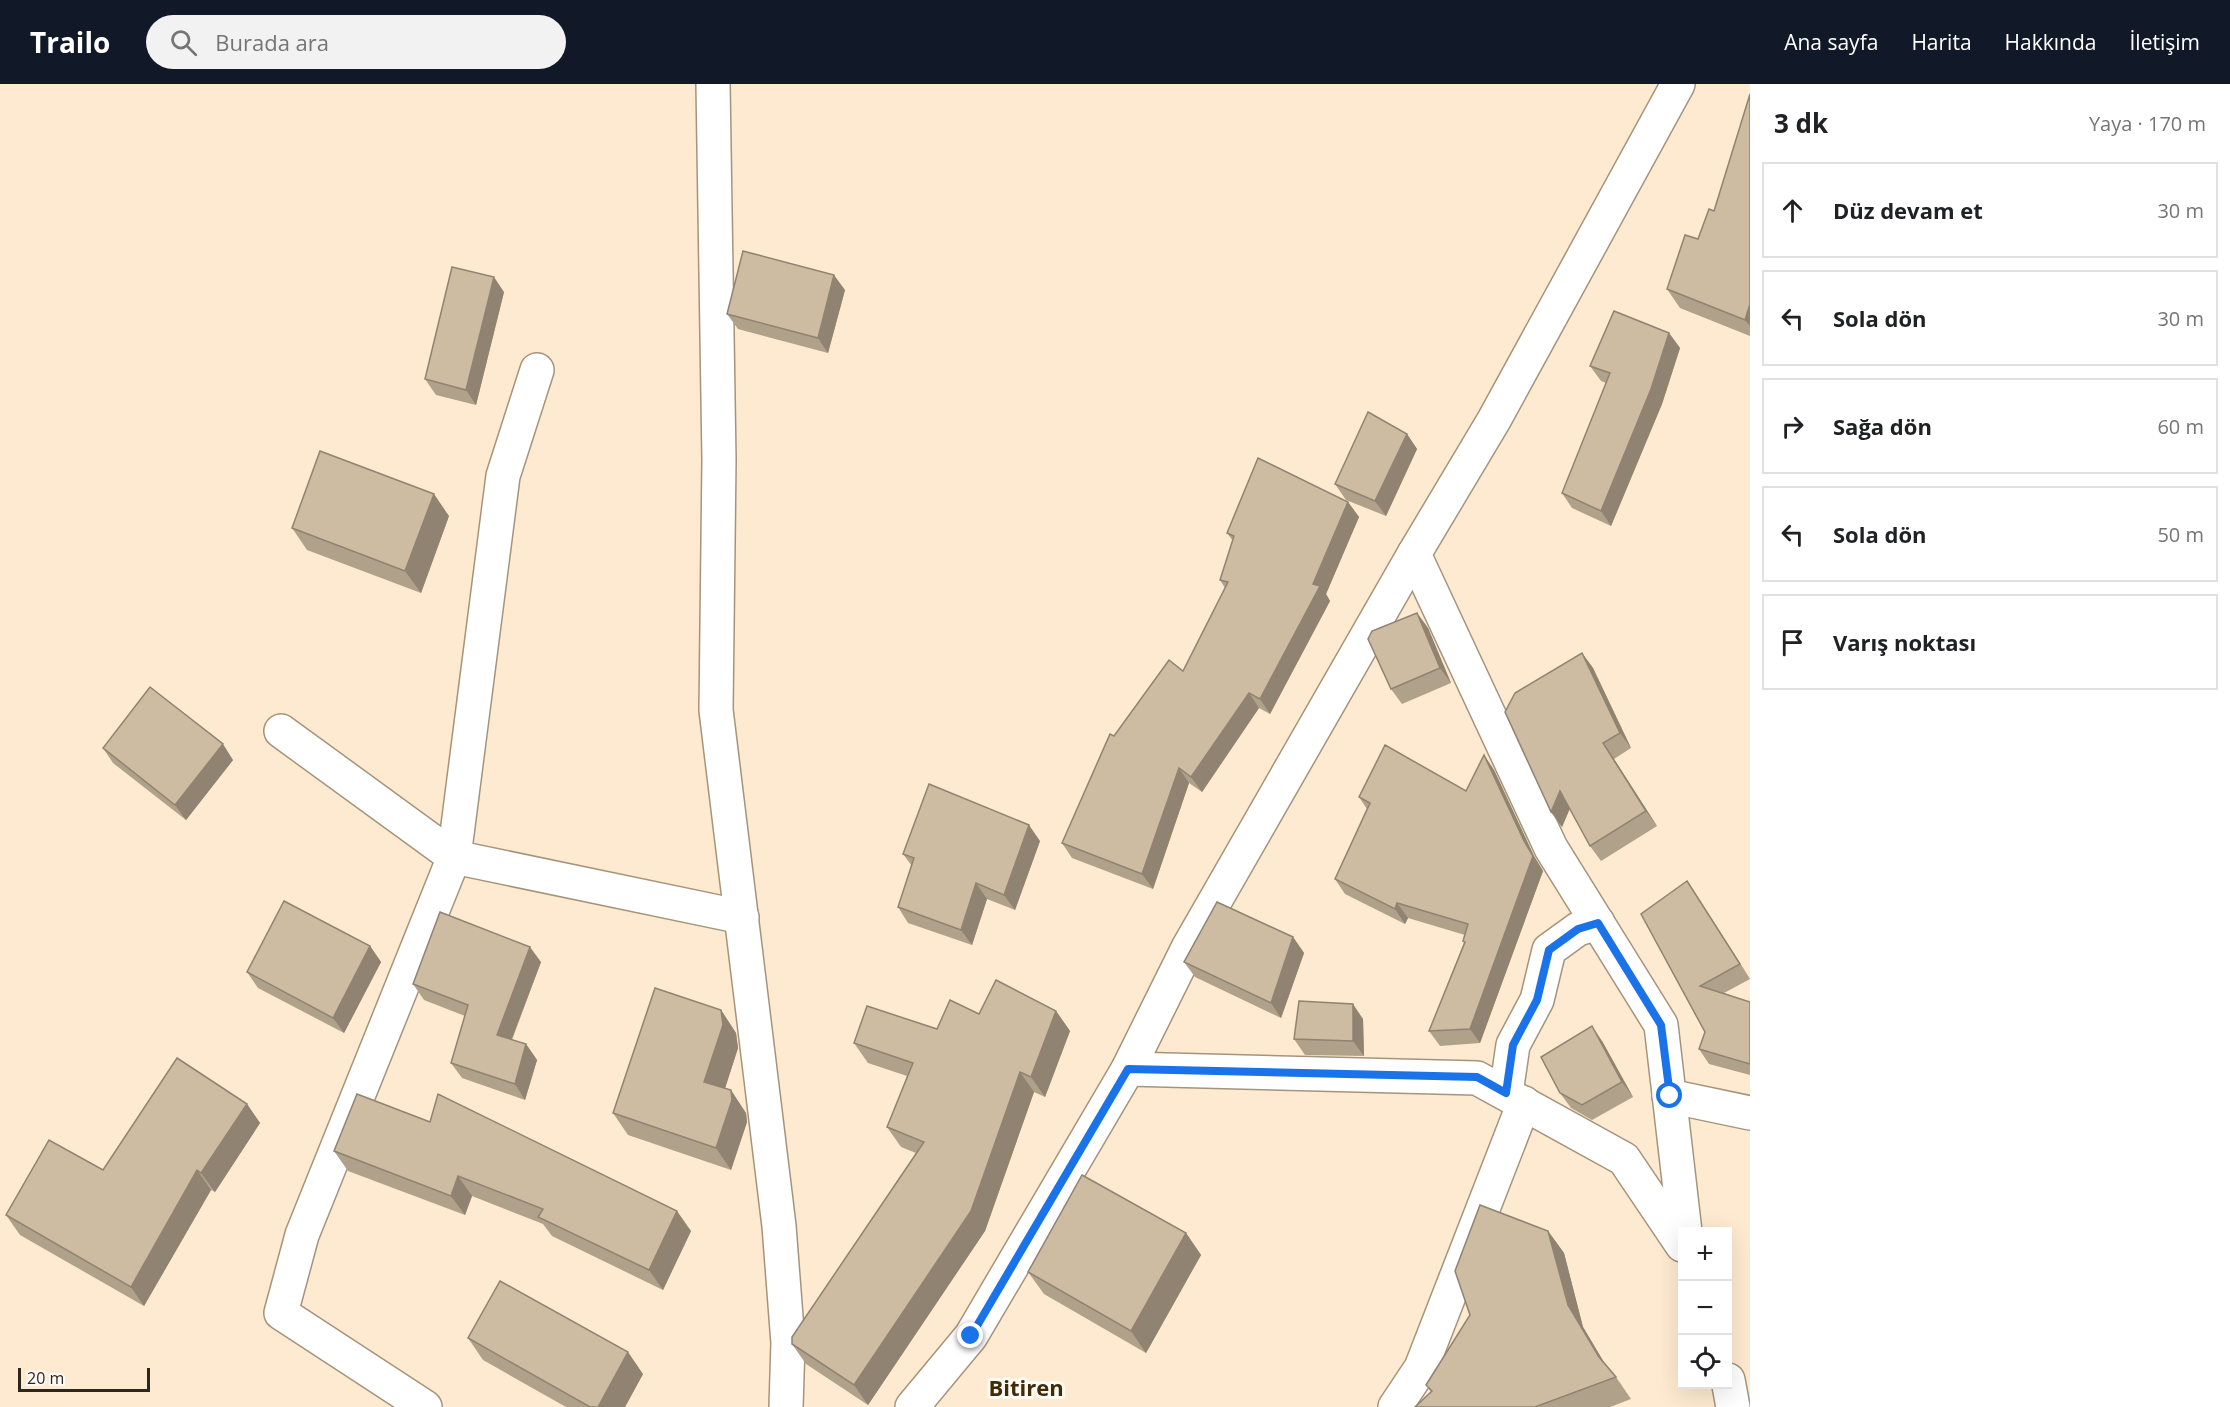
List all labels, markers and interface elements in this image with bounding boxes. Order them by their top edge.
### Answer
search box [146,15,566,69]
text: Trailo [30,23,110,61]
icon: search [167,26,200,59]
text: Burada ara [215,27,329,57]
text: Ana sayfa [1784,28,1878,56]
text: Harita [1911,28,1972,56]
text: Hakkında [2005,28,2097,56]
text: İletişim [2130,28,2200,56]
text: 3 dk [1774,105,1828,141]
text: Yaya · 170 m [2089,110,2206,137]
icon: ahead [1776,194,1809,227]
text: Düz devam et [1833,195,1983,225]
text: 30 m [2157,197,2204,224]
icon: left [1776,302,1809,335]
text: Sola dön [1833,303,1926,333]
text: 30 m [2157,305,2204,332]
icon: right [1776,410,1809,443]
text: Sağa dön [1833,411,1932,441]
text: 60 m [2157,413,2204,440]
icon: left [1776,518,1809,551]
text: Sola dön [1833,519,1926,549]
text: 50 m [2157,521,2204,548]
icon: arrive [1776,626,1809,659]
text: Varış noktası [1833,627,1976,657]
route start [1656,1082,1682,1108]
map controls [1678,1227,1732,1389]
button: + [1678,1227,1732,1281]
button: − [1678,1281,1732,1335]
route end [957,1322,983,1348]
button: locate [1678,1335,1732,1389]
scale bar [18,1365,150,1392]
text: 20 m [27,1367,64,1389]
district label: Bitiren [988,1372,1064,1402]

